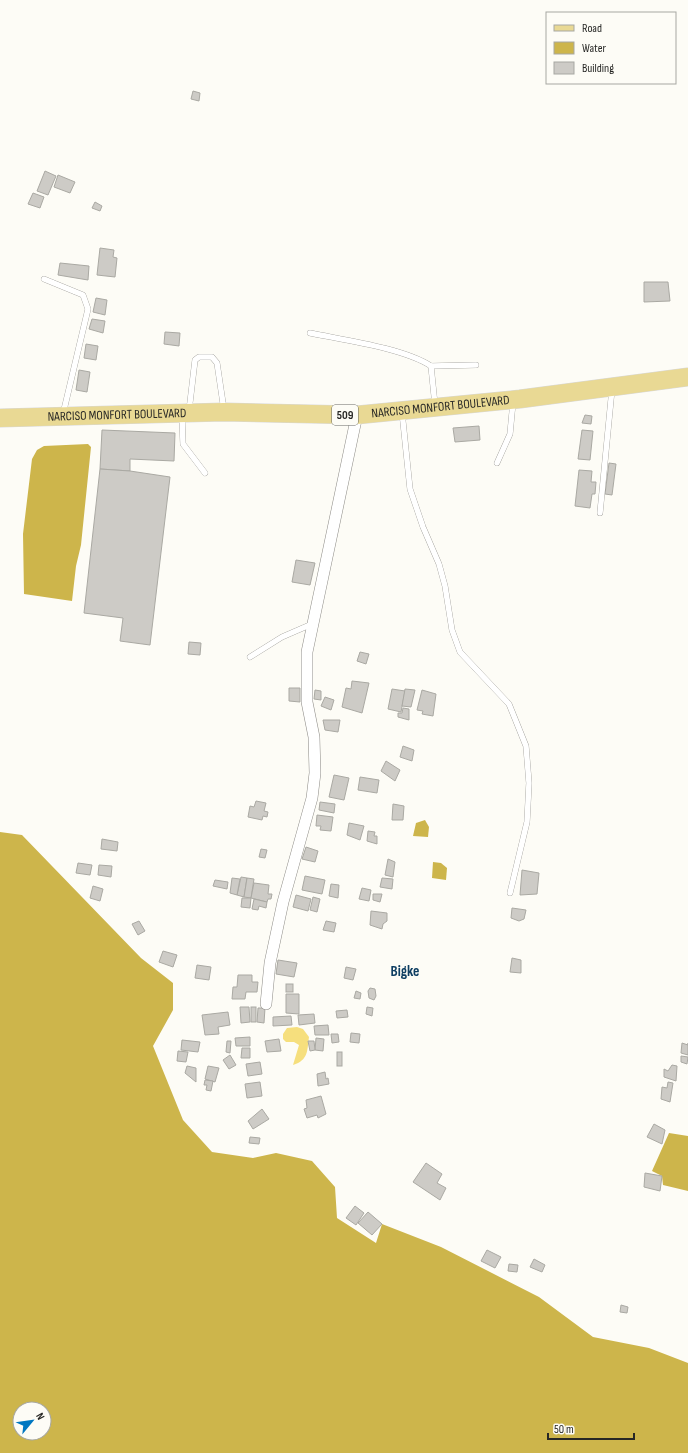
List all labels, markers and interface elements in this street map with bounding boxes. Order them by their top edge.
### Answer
legend [546,12,676,84]
text: Road [582,21,602,36]
text: Water [582,41,606,56]
text: Building [582,61,614,76]
street label: NARCISO MONFORT BOULEVARD [371,392,510,422]
street label: NARCISO MONFORT BOULEVARD [47,405,187,425]
road number: 509 [332,405,358,425]
district label: Bigke [391,962,419,981]
north arrow [12,1401,52,1441]
text: N [33,1411,47,1422]
scale bar [548,1415,634,1441]
text: 50 m [554,1422,574,1437]

